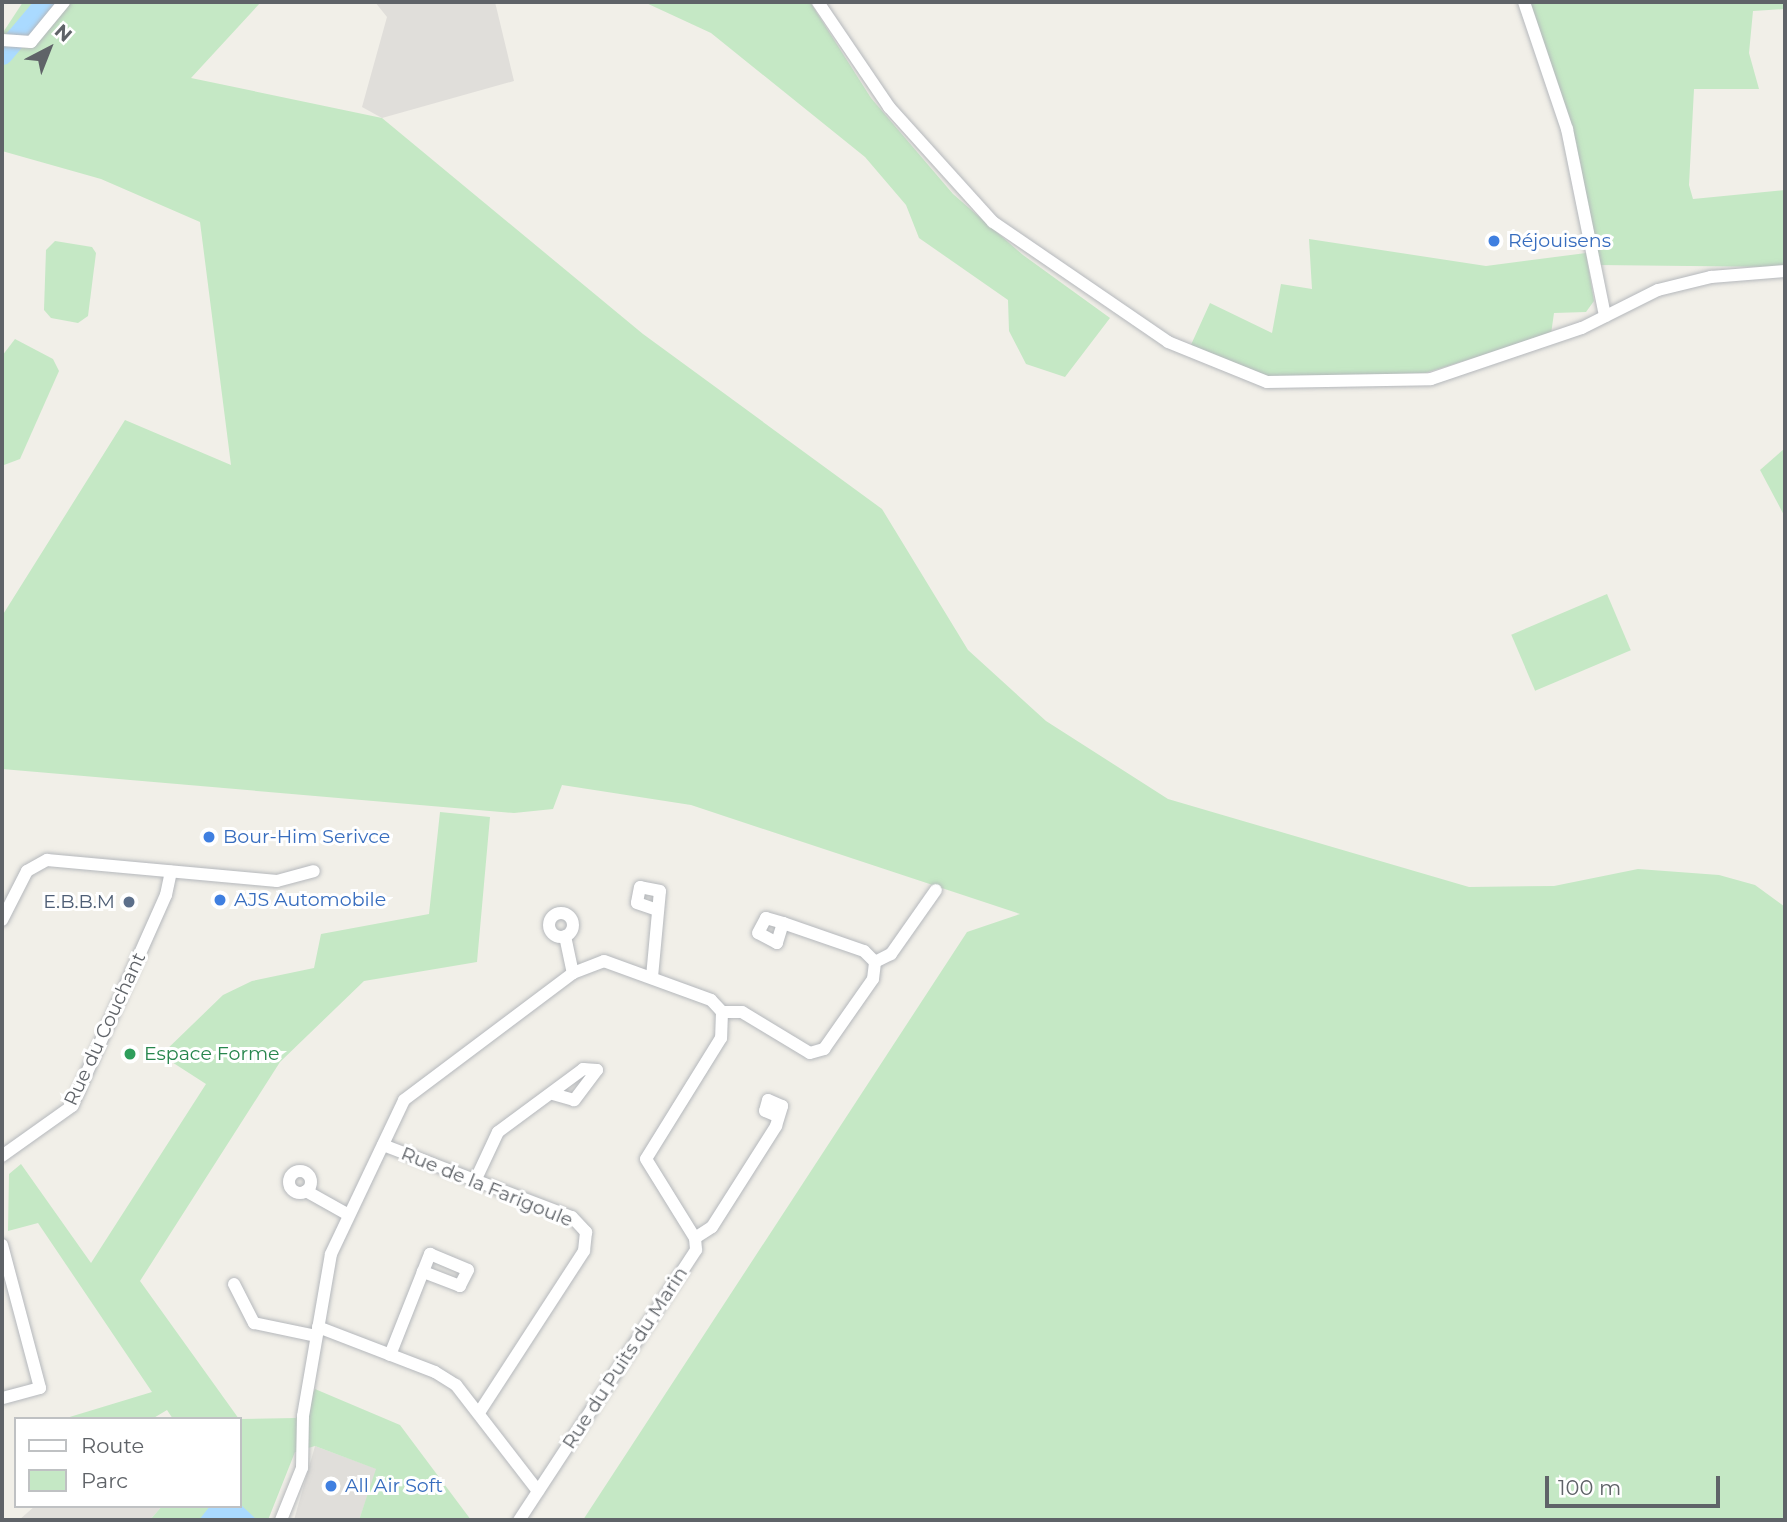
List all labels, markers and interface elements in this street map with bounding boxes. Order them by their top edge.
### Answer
north arrow [14,14,84,84]
text: N [50,19,77,47]
place label: Réjouisens [1508,230,1611,252]
marker: Réjouisens [1486,233,1502,249]
place label: Bour-Him Serivce [223,826,390,848]
marker: Bour-Him Serivce [201,829,217,845]
place label: AJS Automobile [234,889,386,911]
place label: E.B.B.M [43,891,115,913]
marker: AJS Automobile [212,892,228,908]
marker: E.B.B.M [121,894,137,910]
street label: Rue du Couchant [59,949,151,1109]
place label: Espace Forme [144,1043,280,1065]
marker: Espace Forme [122,1046,138,1062]
street label: Rue de la Farigoule [398,1142,576,1232]
street label: Rue du Puits du Marin [558,1263,692,1453]
legend [14,1417,242,1508]
text: Route [81,1433,144,1458]
scale bar [1549,1462,1724,1506]
text: Parc [81,1468,128,1493]
place label: All Air Soft [345,1475,443,1497]
text: 100 m [1558,1475,1621,1500]
marker: All Air Soft [323,1478,339,1494]

